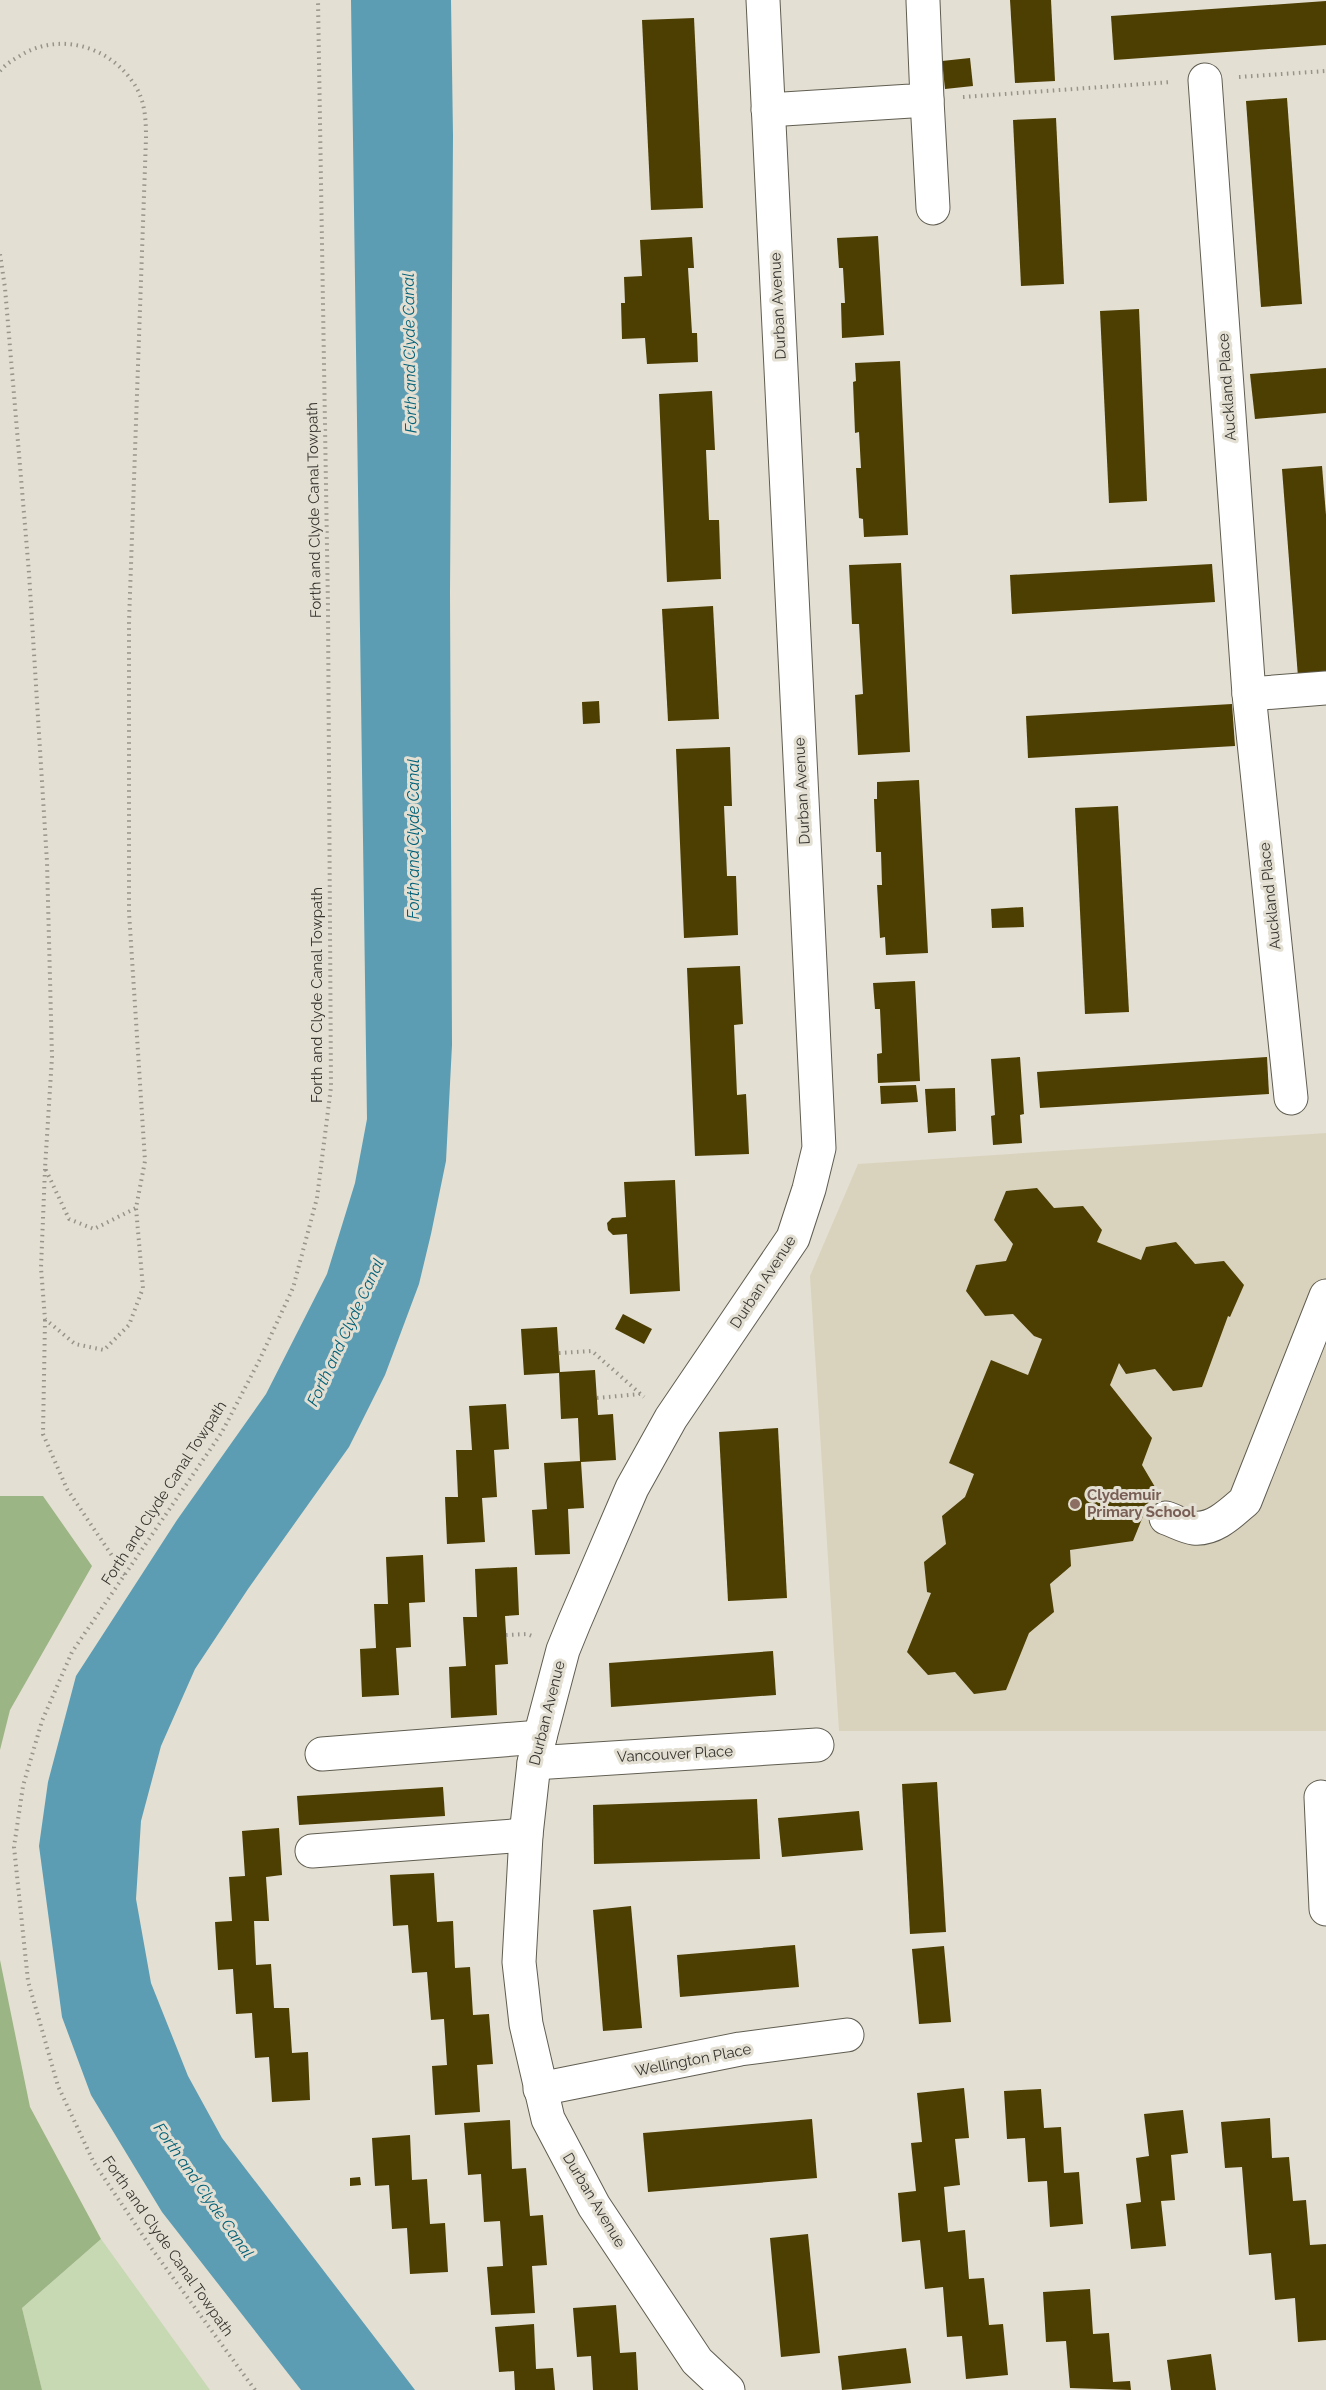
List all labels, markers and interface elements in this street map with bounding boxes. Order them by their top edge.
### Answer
street label: Durban Avenue [766,252,790,360]
water label: Forth and Clyde Canal [399,273,420,433]
street label: Auckland Place [1214,332,1240,441]
street label: Forth and Clyde Canal Towpath [303,402,325,618]
street label: Durban Avenue [790,737,814,845]
water label: Forth and Clyde Canal [404,759,423,919]
street label: Auckland Place [1255,841,1285,951]
street label: Forth and Clyde Canal Towpath [308,887,326,1103]
street label: Durban Avenue [726,1232,800,1332]
water label: Forth and Clyde Canal [303,1256,388,1409]
street label: Forth and Clyde Canal Towpath [98,1398,230,1588]
place label: Clydemuir Primary School [1087,1486,1196,1521]
marker: Clydemuir Primary School [1068,1497,1082,1511]
street label: Durban Avenue [525,1659,569,1767]
street label: Vancouver Place [617,1742,734,1766]
street label: Wellington Place [633,2040,753,2080]
water label: Forth and Clyde Canal [150,2119,257,2261]
street label: Durban Avenue [559,2149,629,2251]
street label: Forth and Clyde Canal Towpath [99,2152,237,2340]

